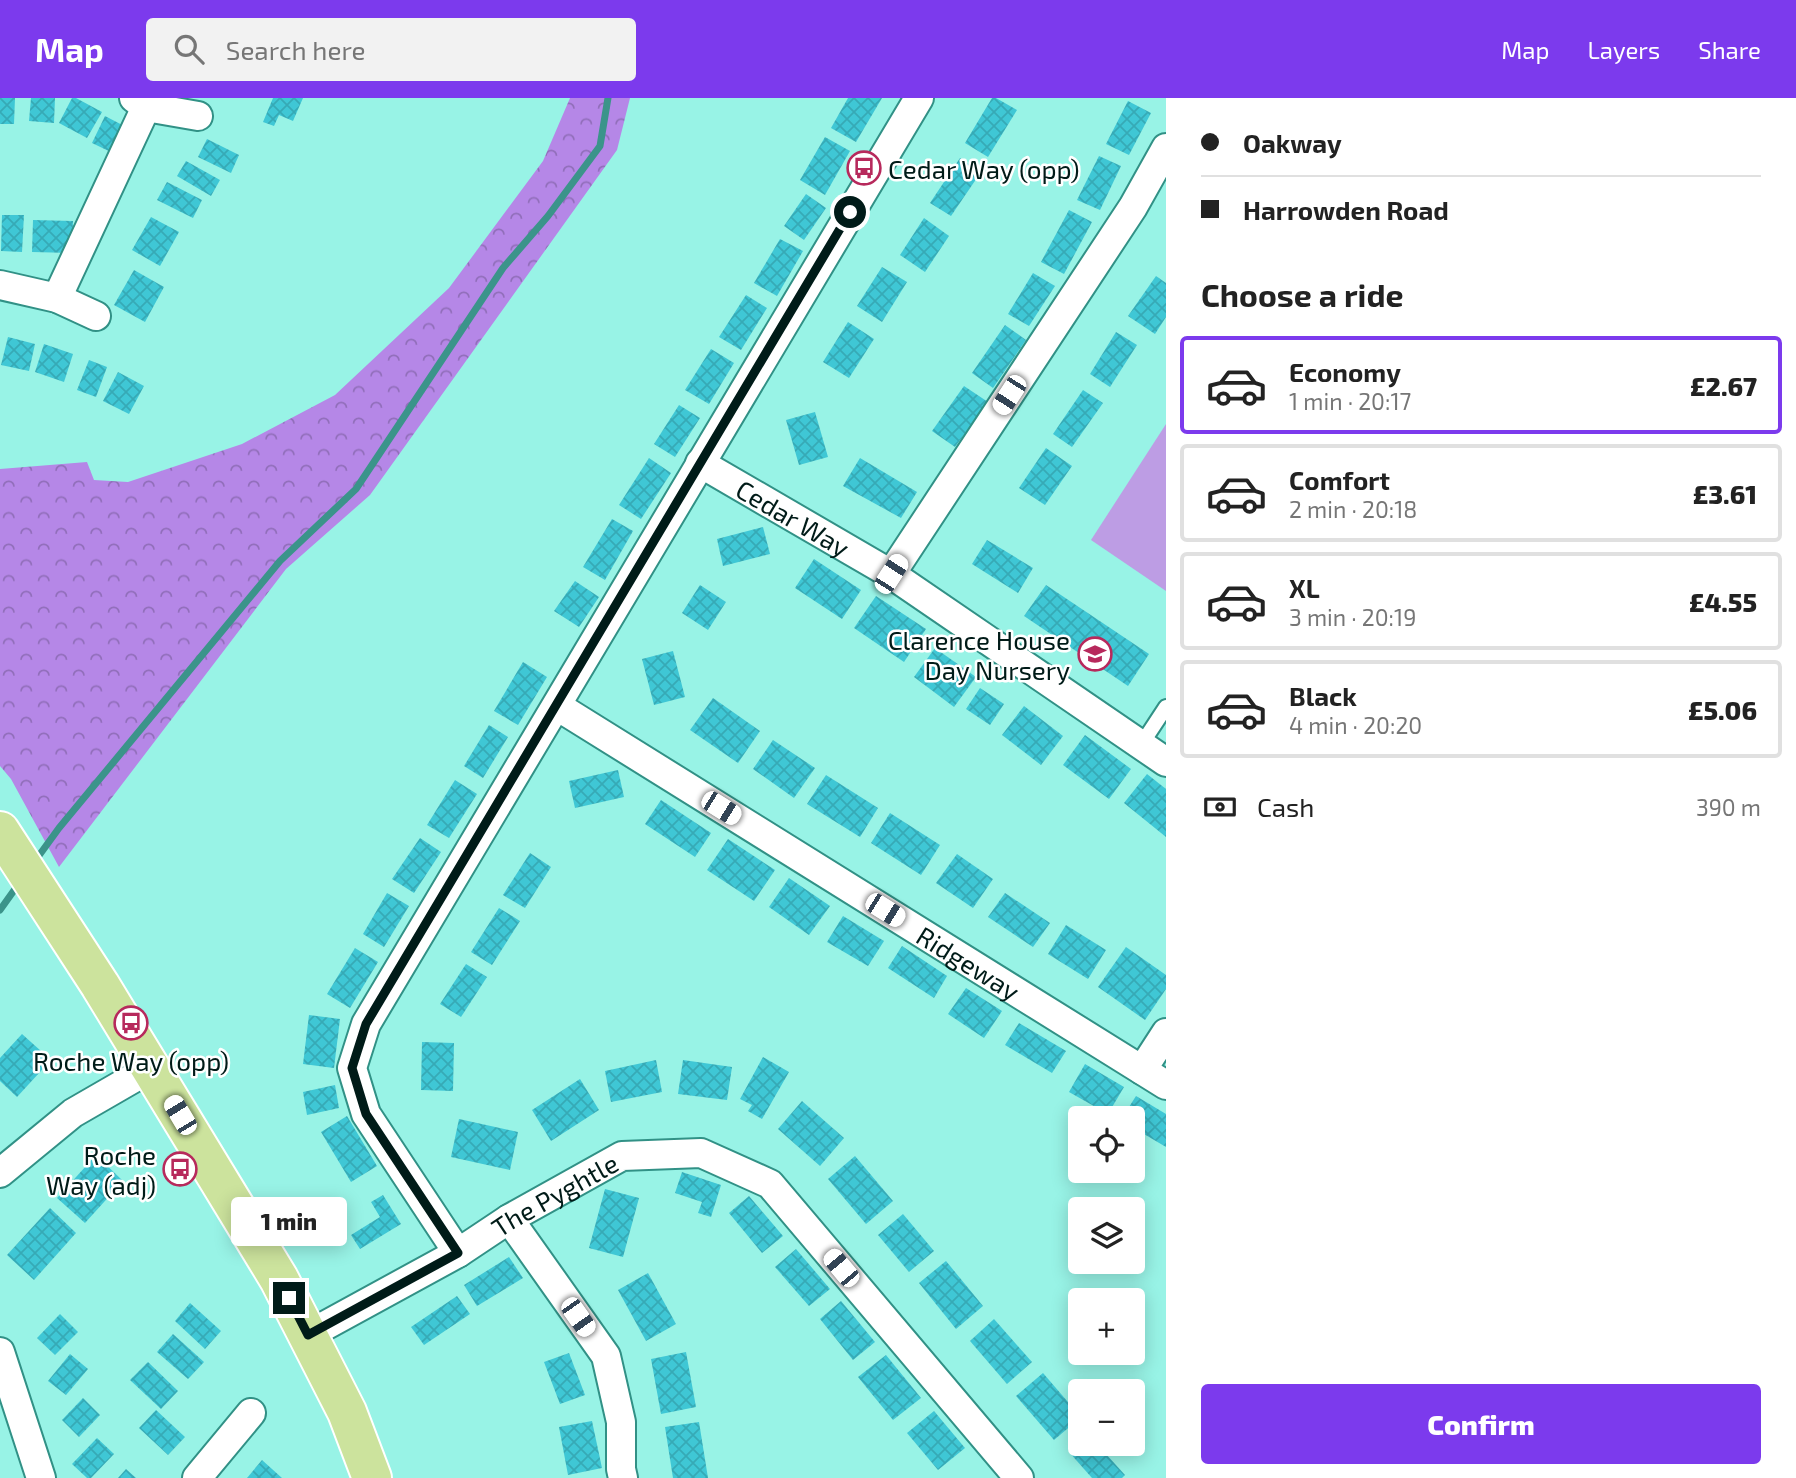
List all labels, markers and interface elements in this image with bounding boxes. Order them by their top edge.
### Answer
search box [146,18,636,81]
text: Map [35,29,104,69]
icon: search [170,30,208,68]
text: Search here [226,34,365,65]
text: Map [1501,35,1549,64]
text: Layers [1587,35,1660,64]
text: Share [1698,35,1761,64]
text: Oakway [1243,127,1342,158]
bus stop icon: Cedar Way (opp) [845,149,883,187]
place label: Cedar Way (opp) [888,153,1080,184]
text: Harrowden Road [1243,194,1449,225]
route start [834,196,866,228]
text: Choose a ride [1201,275,1404,313]
icon: car [1205,354,1268,417]
text: Economy [1289,356,1401,387]
text: £2.67 [1690,370,1757,401]
car [989,372,1030,418]
text: 1 min · 20:17 [1289,387,1411,415]
icon: car [1205,462,1268,525]
text: Comfort [1289,464,1390,495]
street label: Cedar Way [731,472,856,562]
text: £3.61 [1693,478,1757,509]
text: 2 min · 20:18 [1289,495,1417,523]
car [871,551,912,597]
icon: car [1205,570,1268,633]
text: XL [1289,572,1320,603]
text: £4.55 [1689,586,1757,617]
text: 3 min · 20:19 [1289,603,1416,631]
place label: Clarence House Day Nursery [888,624,1070,685]
school or university icon: Clarence House Day Nursery [1076,635,1114,673]
icon: car [1205,678,1268,741]
text: Black [1289,680,1357,711]
text: £5.06 [1688,694,1757,725]
text: 4 min · 20:20 [1289,711,1422,739]
car [698,788,745,828]
icon: cash [1201,788,1239,826]
text: Cash [1257,791,1314,822]
text: 390 m [1696,793,1761,821]
car [862,890,909,930]
street label: Ridgeway [912,919,1026,1006]
bus stop icon: Roche Way (opp) [112,1004,150,1042]
place label: Roche Way (opp) [33,1045,229,1076]
car [161,1092,200,1138]
map controls [1068,1106,1145,1456]
button: locate [1068,1106,1145,1183]
place label: Roche Way (adj) [46,1139,156,1200]
street label: The Pyghtle [485,1146,623,1242]
bus stop icon: Roche Way (adj) [161,1150,199,1188]
callout: 1 min [231,1196,347,1246]
button: layers [1068,1197,1145,1274]
text: 1 min [261,1207,317,1235]
car [820,1245,863,1291]
route end [273,1282,305,1314]
button: + [1068,1288,1145,1365]
car [558,1294,599,1340]
button: − [1068,1379,1145,1456]
button: Confirm [1201,1384,1761,1464]

